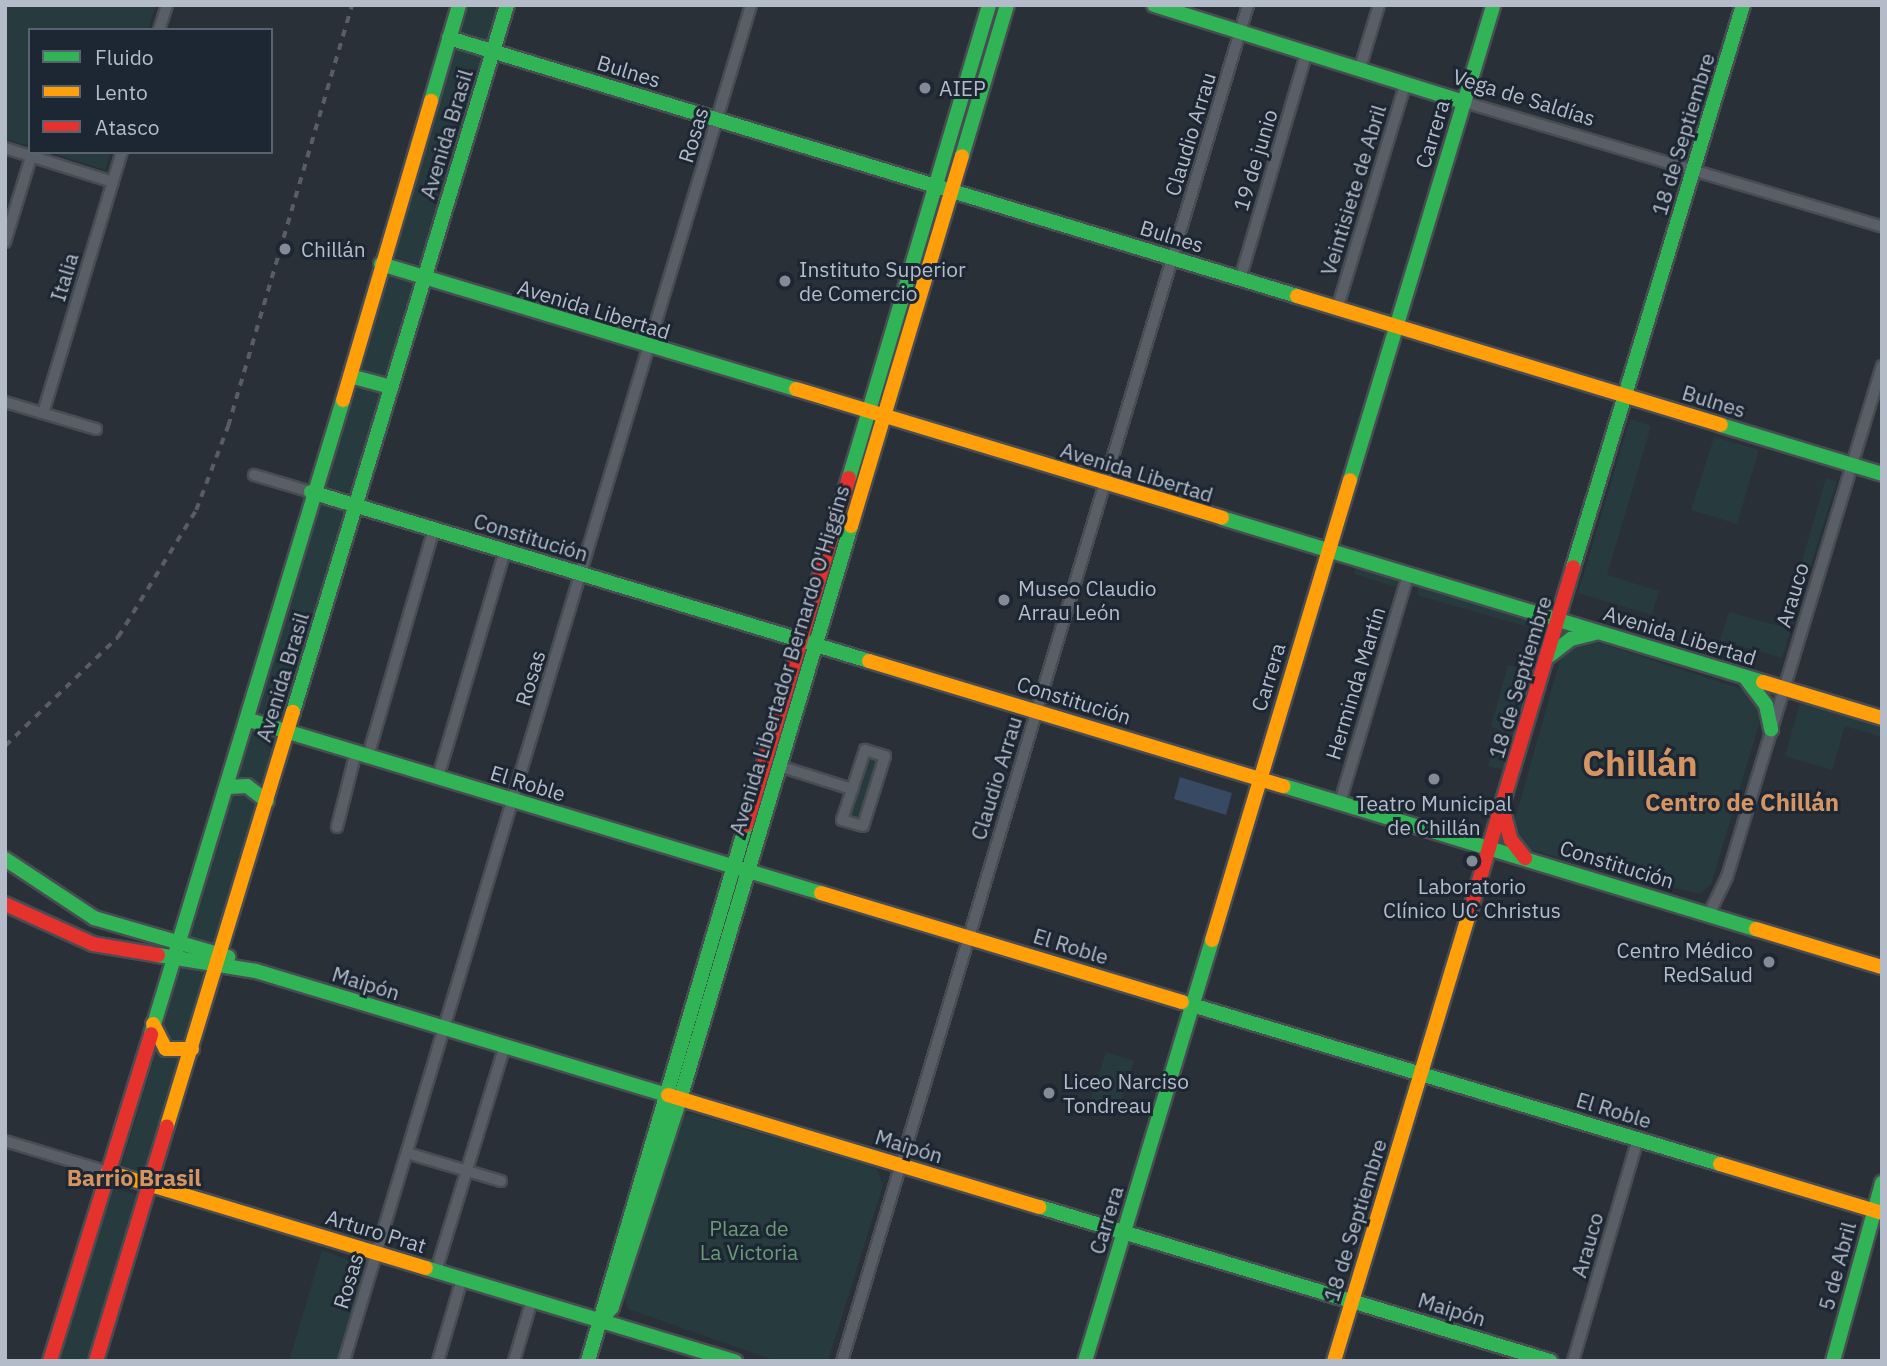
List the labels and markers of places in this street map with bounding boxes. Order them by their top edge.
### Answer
place label: AIEP [939,75,986,101]
marker: AIEP [917,80,933,96]
place label: Chillán [301,236,366,262]
marker: Chillán [275,239,295,259]
place label: Instituto Superior de Comercio [799,256,966,306]
marker: Instituto Superior de Comercio [777,273,793,289]
place label: Museo Claudio Arrau León [1018,575,1157,625]
marker: Museo Claudio Arrau León [996,592,1012,608]
marker: Teatro Municipal de Chillán [1426,771,1442,787]
place label: Teatro Municipal de Chillán [1356,790,1512,840]
marker: Laboratorio Clínico UC Christus [1462,851,1482,871]
place label: Laboratorio Clínico UC Christus [1383,873,1561,923]
place label: Centro Médico RedSalud [1617,937,1753,987]
marker: Centro Médico RedSalud [1759,952,1779,972]
place label: Liceo Narciso Tondreau [1063,1068,1189,1118]
marker: Liceo Narciso Tondreau [1041,1085,1057,1101]

